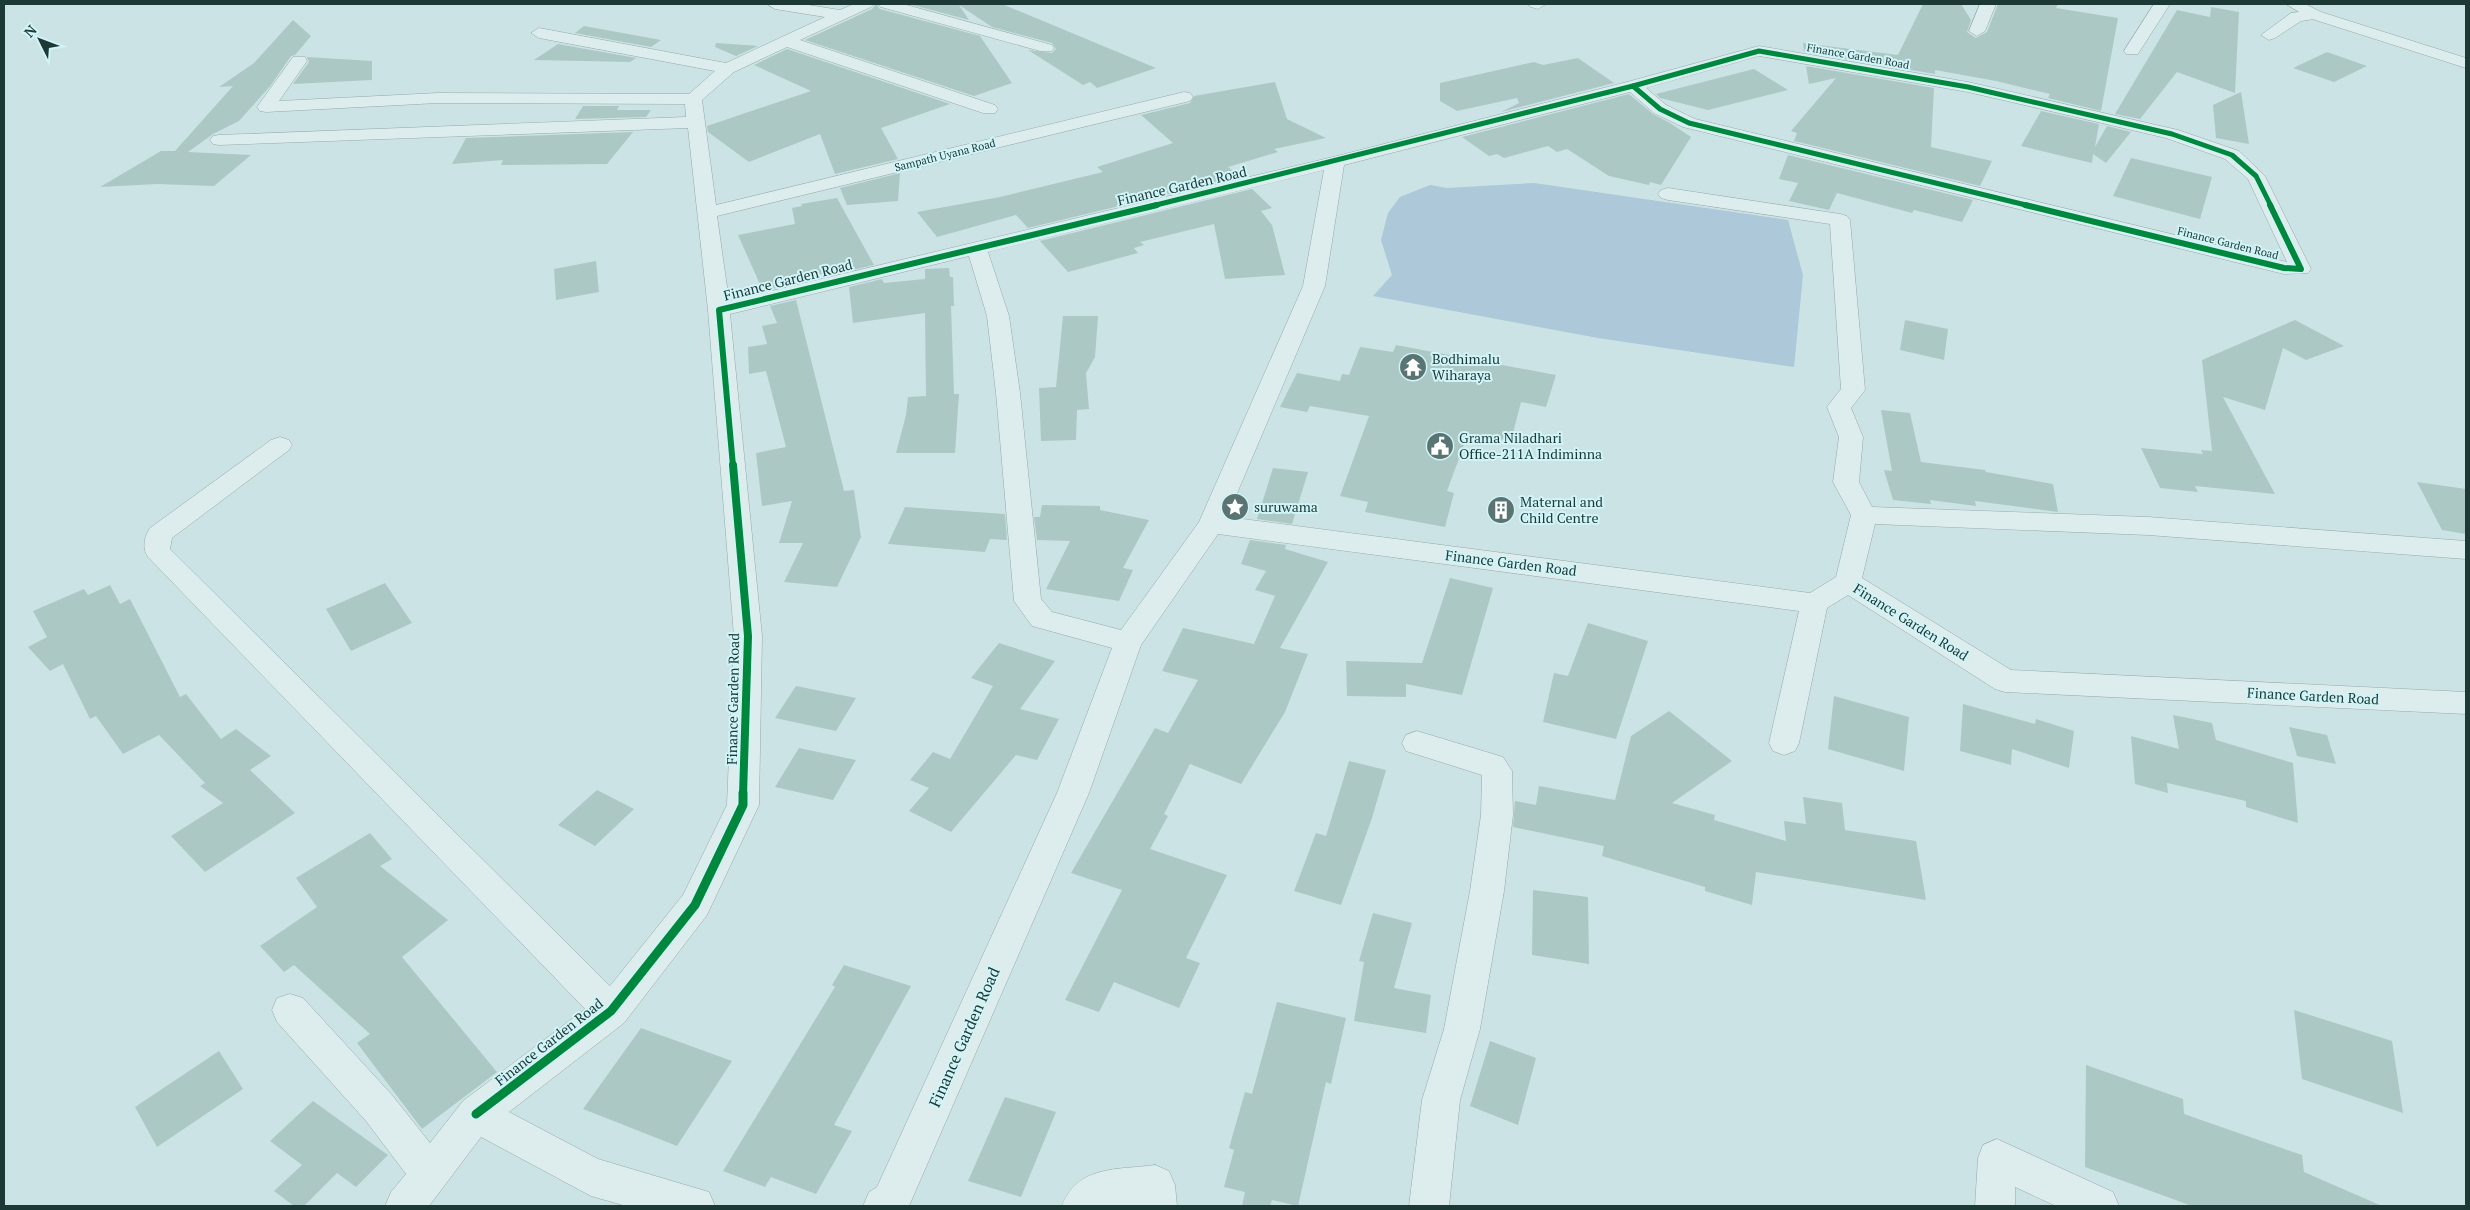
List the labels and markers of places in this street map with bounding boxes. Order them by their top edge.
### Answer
place label: Bodhimalu Wiharaya [1432,349,1500,384]
temple icon: Bodhimalu Wiharaya [1398,352,1428,382]
place label: Grama Niladhari Office-211A Indiminna [1459,428,1602,463]
public building icon: Grama Niladhari Office-211A Indiminna [1425,431,1455,461]
place icon: suruwama [1220,492,1250,522]
place label: Maternal and Child Centre [1520,492,1603,527]
building icon: Maternal and Child Centre [1486,495,1516,525]
place label: suruwama [1254,497,1318,516]

